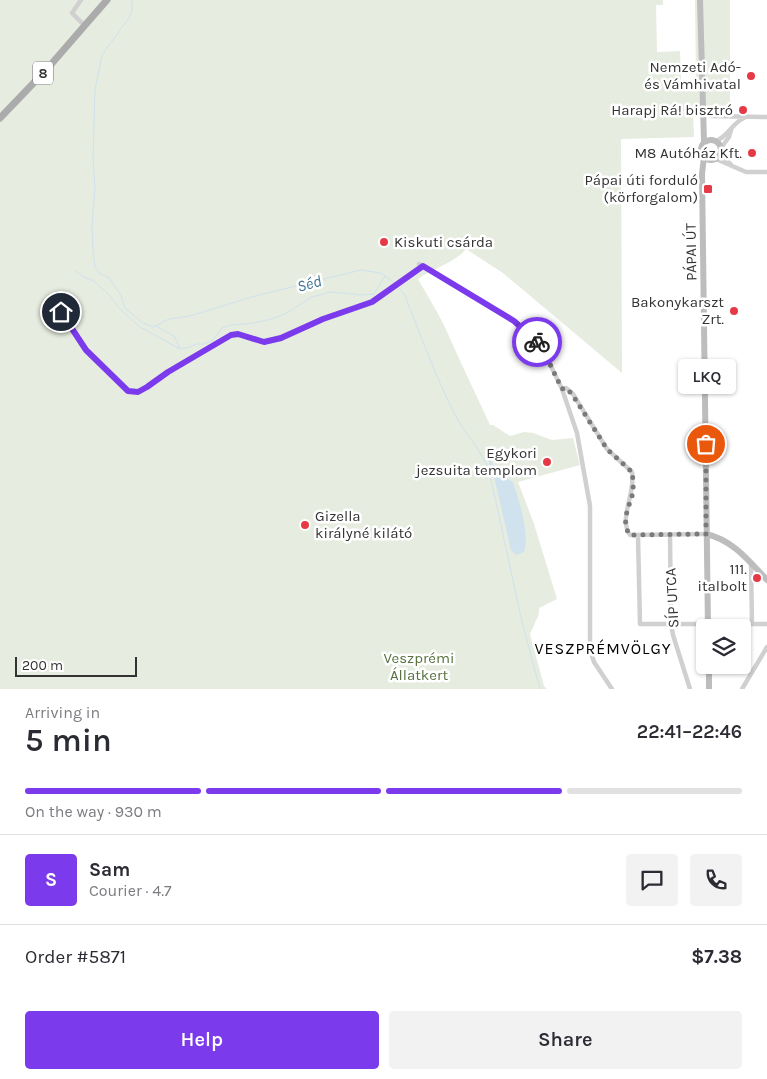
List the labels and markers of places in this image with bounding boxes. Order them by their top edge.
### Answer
place label: Nemzeti Adó- és Vámhivatal [644,58,741,93]
marker: Nemzeti Adó- és Vámhivatal [745,70,757,82]
place label: Harapj Rá! bisztró [611,101,733,119]
marker: Harapj Rá! bisztró [737,104,749,116]
place label: M8 Autóház Kft. [634,144,742,162]
marker: M8 Autóház Kft. [746,147,758,159]
place label: Pápai úti forduló (körforgalom) [585,171,698,206]
marker: Pápai úti forduló (körforgalom) [702,183,714,195]
place label: Kiskuti csárda [394,233,493,251]
marker: Kiskuti csárda [378,236,390,248]
pin [40,291,82,333]
place label: Bakonykarszt Zrt. [631,293,724,328]
marker: Bakonykarszt Zrt. [728,305,740,317]
callout: LKQ [677,359,735,394]
pin [685,423,727,465]
place label: Egykori jezsuita templom [414,444,537,479]
marker: Egykori jezsuita templom [541,456,553,468]
place label: Gizella királyné kilátó [315,507,412,542]
marker: Gizella királyné kilátó [299,519,311,531]
place label: 111. italbolt [698,560,747,595]
marker: 111. italbolt [751,572,763,584]

